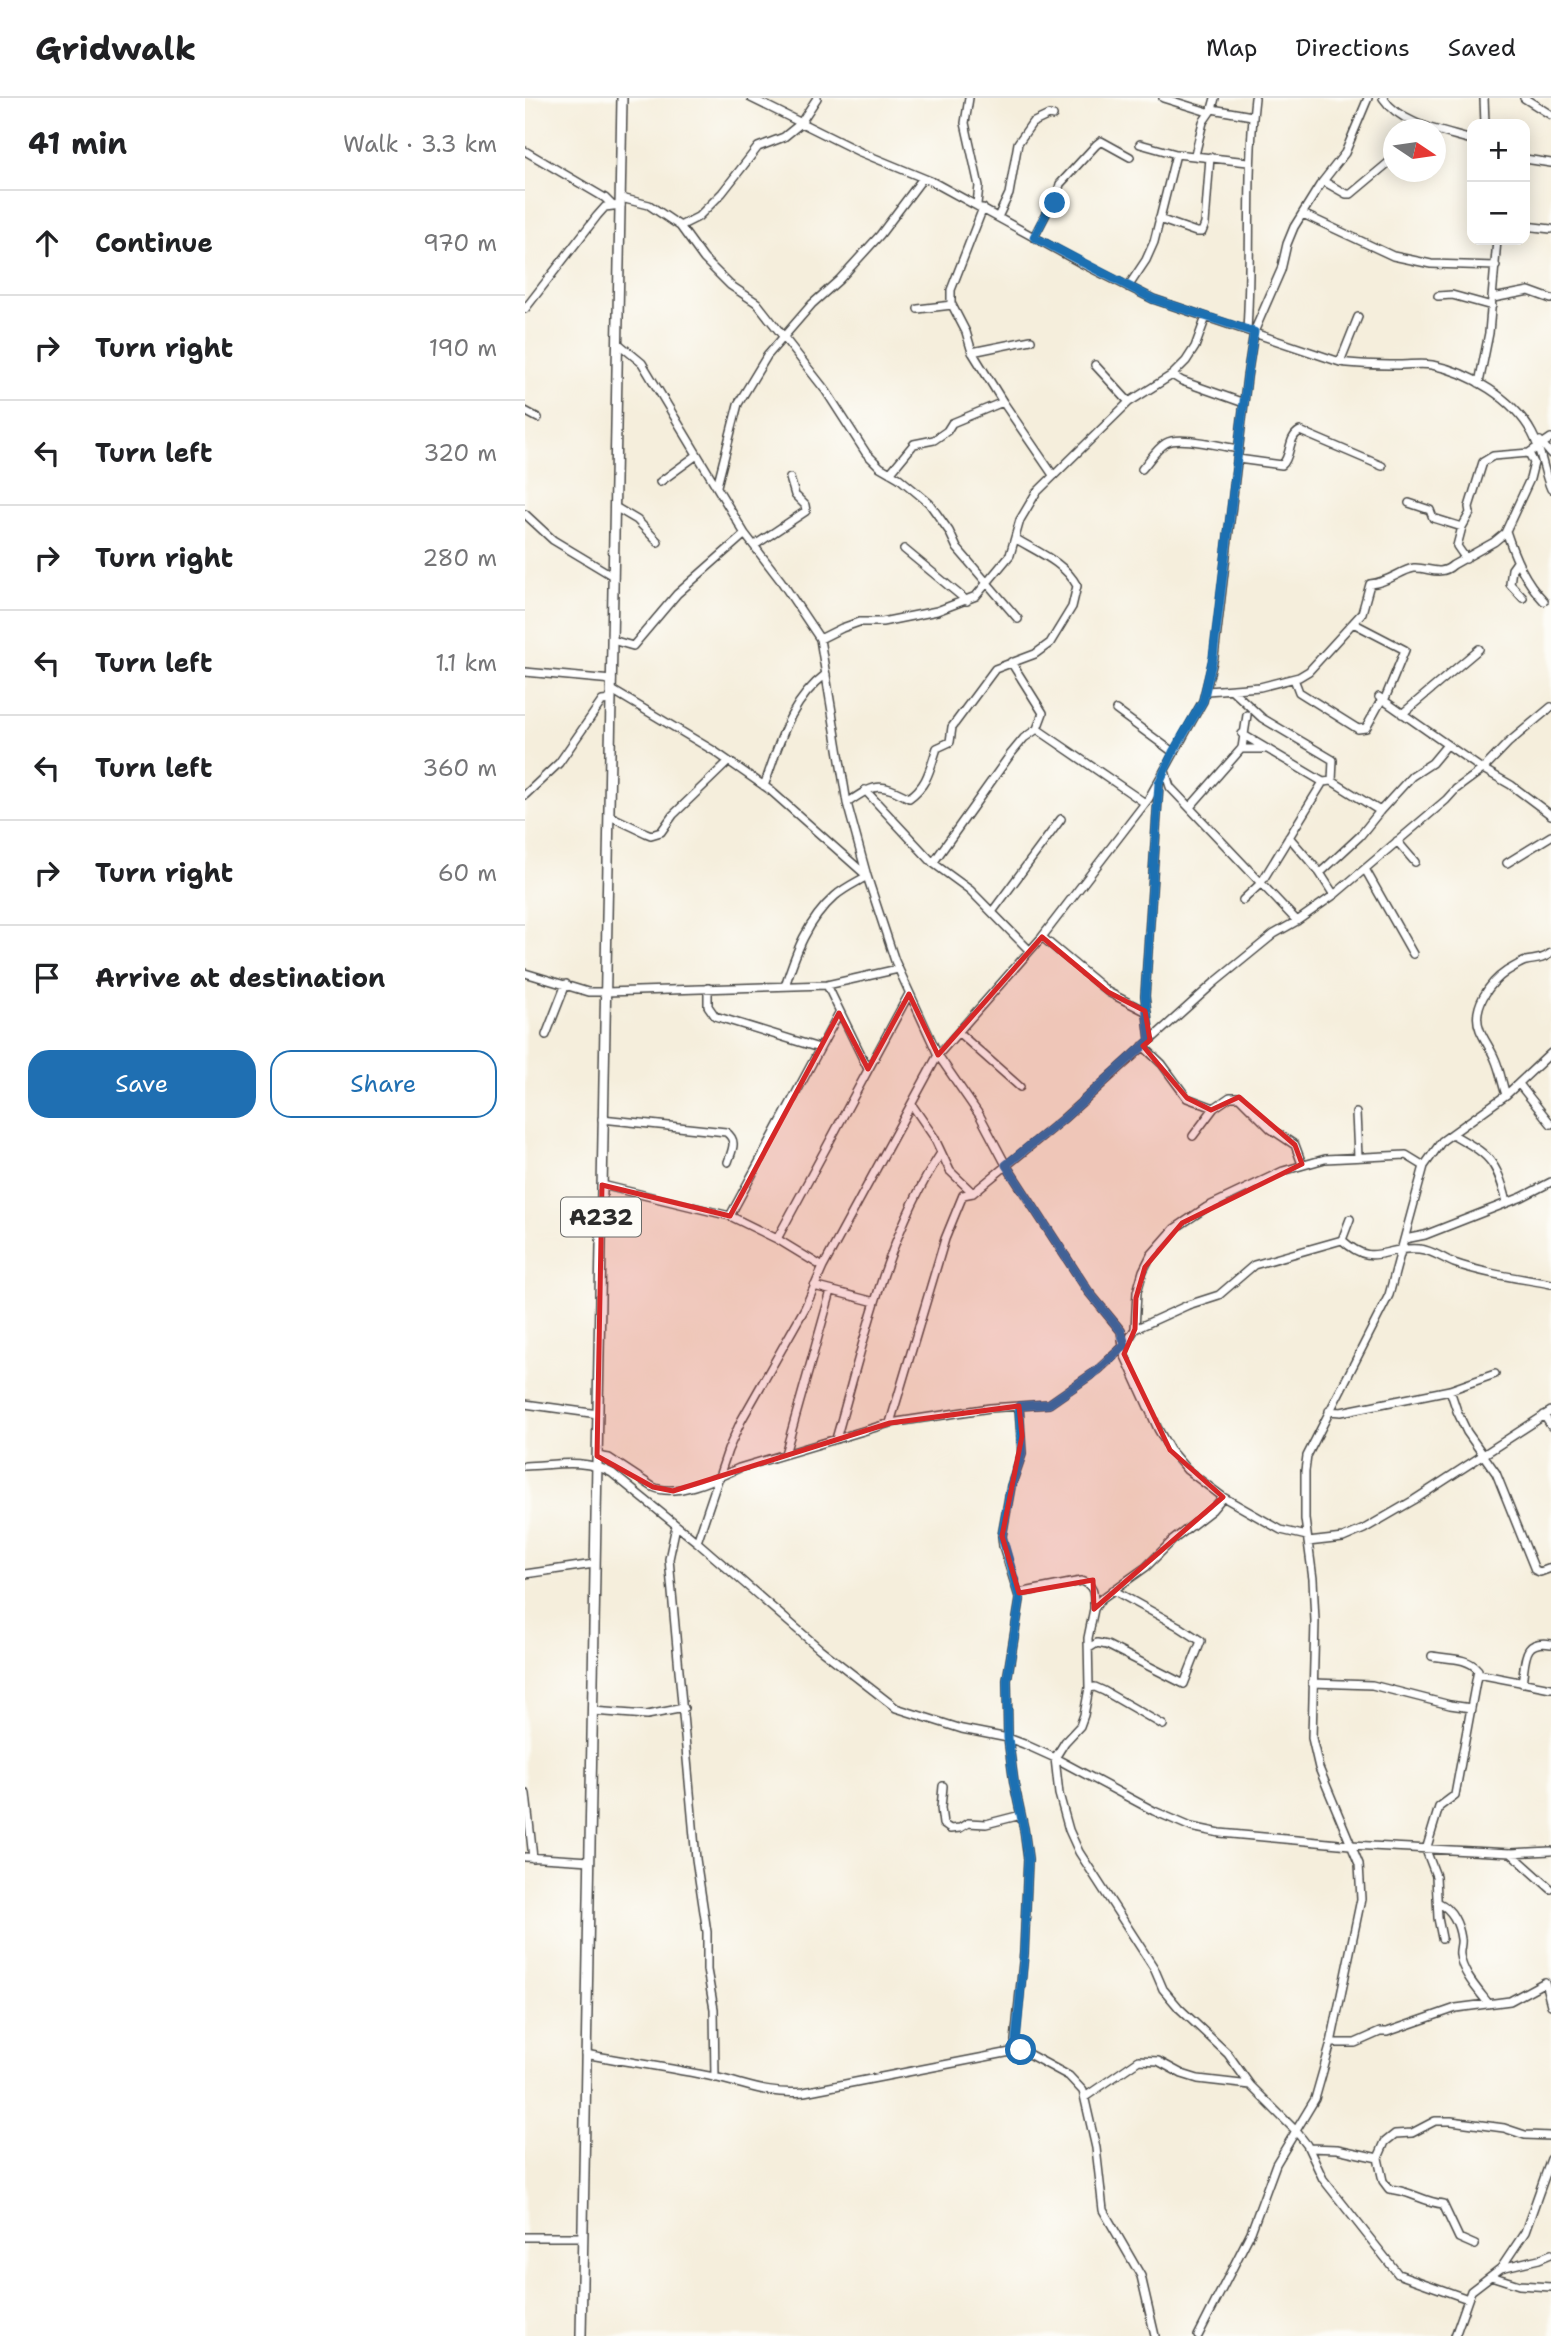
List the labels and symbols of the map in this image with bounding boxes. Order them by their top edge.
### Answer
north arrow [1383,119,1446,182]
route end [1039,187,1070,218]
road number: A232 [561,1198,641,1236]
route start [1005,2034,1036,2065]

